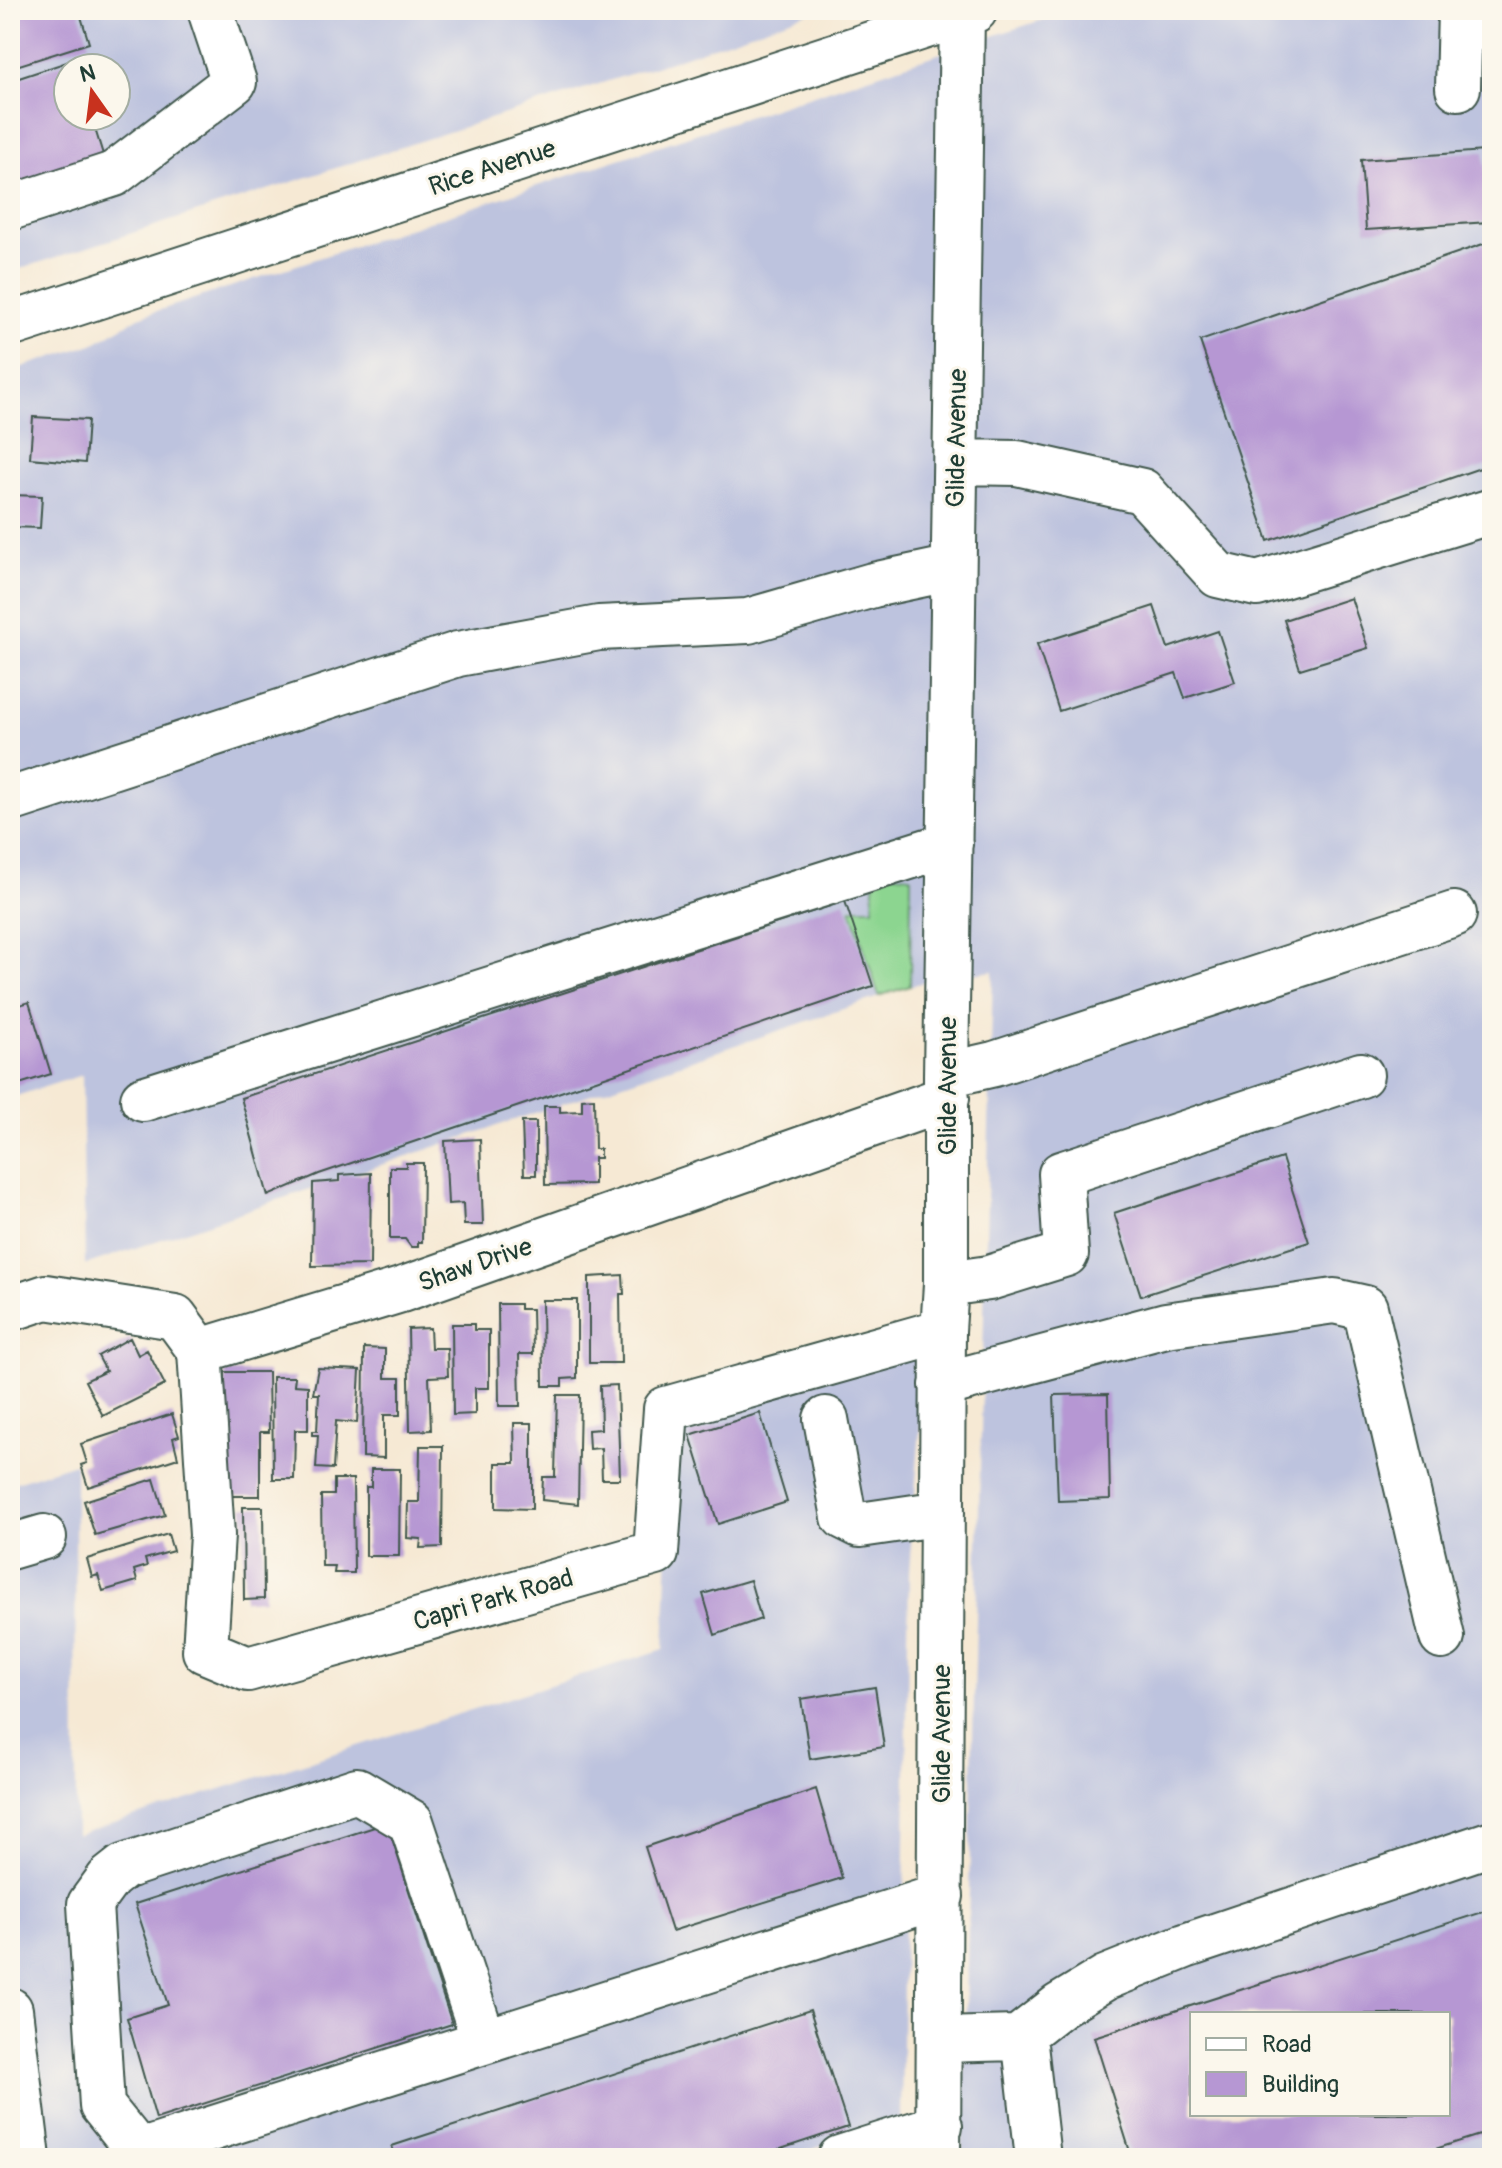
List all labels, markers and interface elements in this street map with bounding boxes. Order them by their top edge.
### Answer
north arrow [52,52,132,132]
text: N [77,58,98,89]
street label: Rice Avenue [425,132,560,203]
street label: Glide Avenue [940,368,974,508]
street label: Glide Avenue [932,1016,964,1156]
street label: Shaw Drive [414,1231,537,1299]
street label: Capri Park Road [410,1562,577,1638]
street label: Glide Avenue [926,1664,958,1804]
legend [1190,2012,1450,2116]
text: Road [1262,2030,1312,2059]
text: Building [1262,2070,1339,2099]

